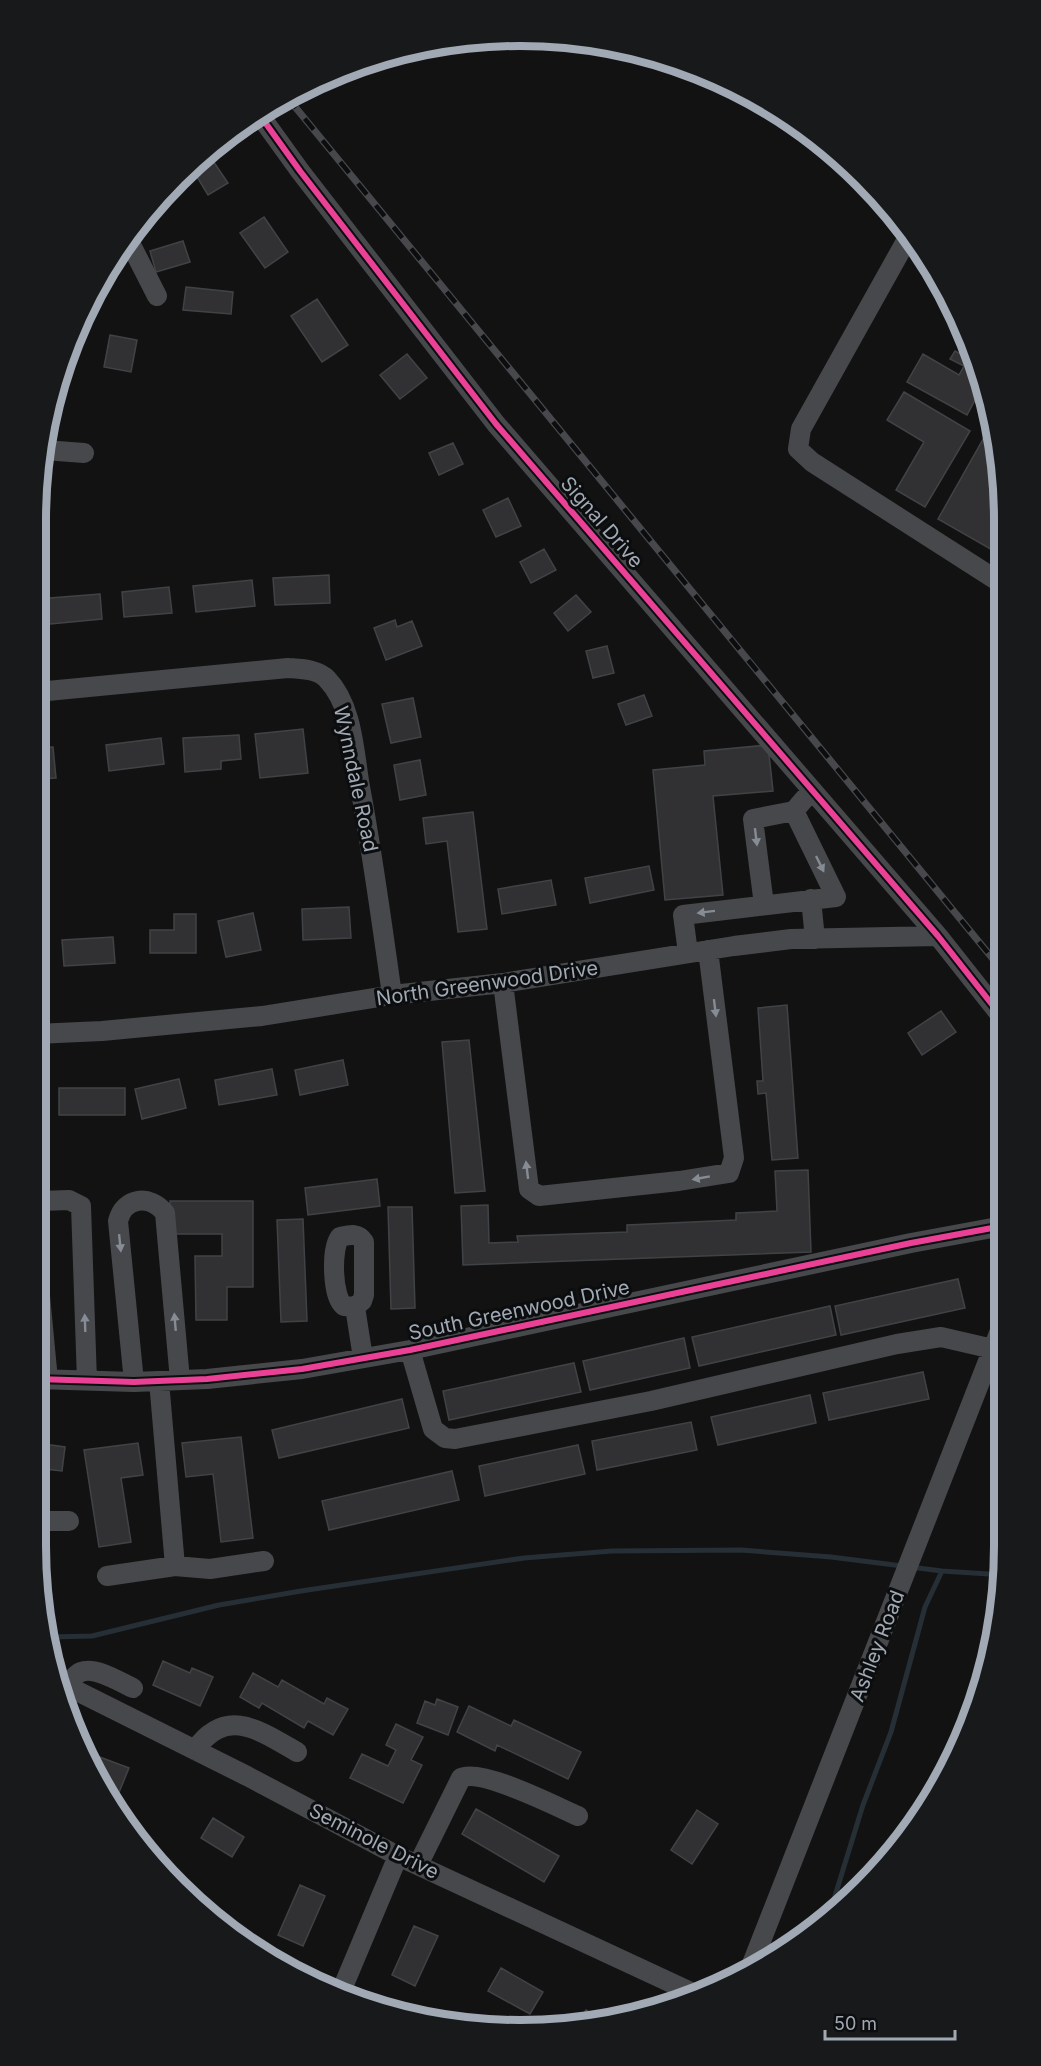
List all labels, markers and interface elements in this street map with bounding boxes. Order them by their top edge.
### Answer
street label: Signal Drive [556,471,648,573]
street label: Wynndale Road [329,704,383,854]
one-way arrow [751,827,760,846]
one-way arrow [815,855,824,872]
one-way arrow [696,908,715,917]
street label: North Greenwood Drive [375,956,599,1010]
one-way arrow [711,998,720,1017]
one-way arrow [522,1160,531,1179]
one-way arrow [692,1173,711,1182]
one-way arrow [115,1234,125,1253]
street label: South Greenwood Drive [406,1275,632,1345]
one-way arrow [170,1312,180,1331]
one-way arrow [80,1314,90,1333]
street label: Ashley Road [845,1587,909,1705]
street label: Seminole Drive [305,1798,443,1884]
scale bar [825,2003,956,2041]
text: 50 m [834,2013,877,2034]

